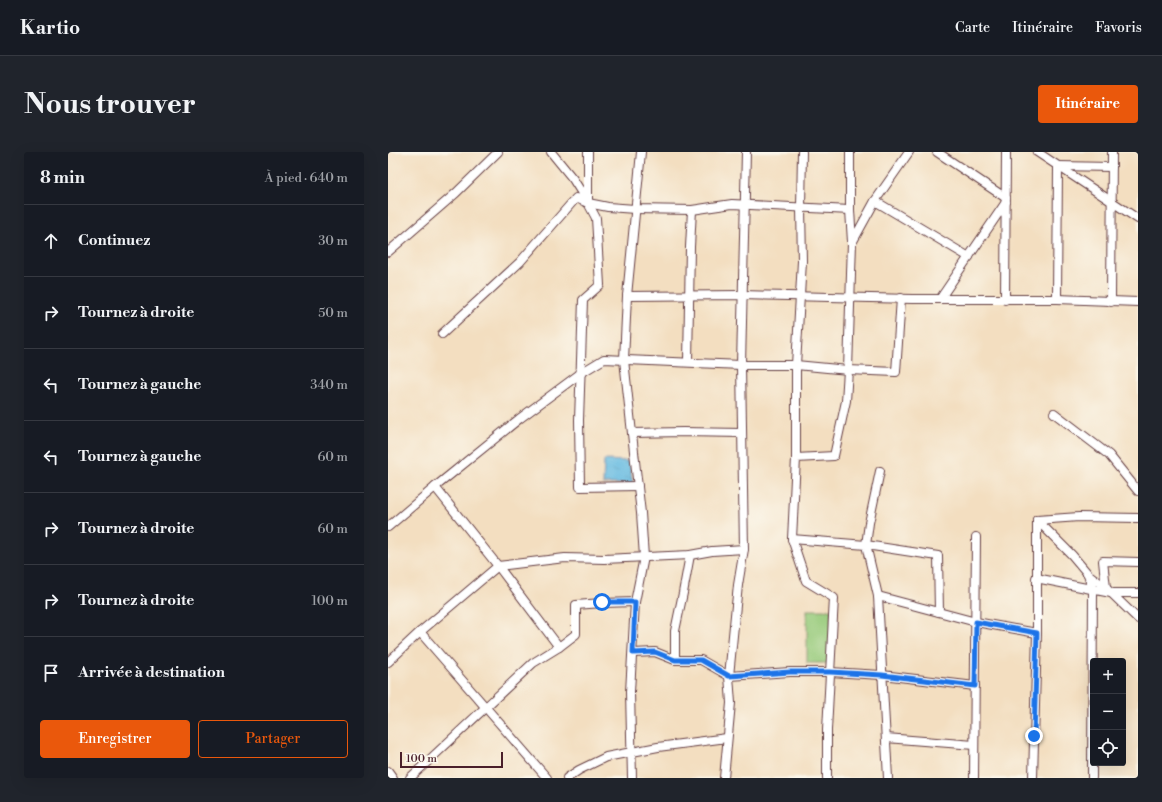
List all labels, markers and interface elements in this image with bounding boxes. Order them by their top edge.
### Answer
text: Kartio [20,16,80,40]
text: Carte [955,19,990,37]
text: Itinéraire [1012,19,1073,37]
text: Favoris [1095,19,1142,37]
button: Itinéraire [1038,85,1138,123]
text: Nous trouver [24,87,196,122]
text: 8 min [40,167,85,189]
text: À pied · 640 m [265,170,348,186]
icon: ahead [40,230,62,252]
text: Continuez [78,231,150,250]
text: 30 m [318,233,348,249]
icon: right [40,302,62,324]
text: Tournez à droite [78,303,194,322]
text: 50 m [318,305,348,321]
icon: left [40,374,62,396]
text: Tournez à gauche [78,375,201,394]
text: 340 m [310,377,348,393]
icon: left [40,446,62,468]
text: Tournez à gauche [78,447,201,466]
text: 60 m [317,449,348,465]
icon: right [40,518,62,540]
text: Tournez à droite [78,519,194,538]
text: 60 m [317,521,348,537]
icon: right [40,590,62,612]
text: Tournez à droite [78,591,194,610]
text: 100 m [312,593,348,609]
route start [593,593,611,611]
map controls [1090,658,1126,766]
button: + [1090,658,1126,694]
icon: arrive [40,662,62,684]
text: Arrivée à destination [78,663,225,682]
button: − [1090,694,1126,730]
button: Enregistrer [40,720,190,758]
button: Partager [198,720,348,758]
route end [1025,727,1043,745]
button: locate [1090,730,1126,766]
scale bar [400,750,503,769]
text: 100 m [406,752,437,766]

